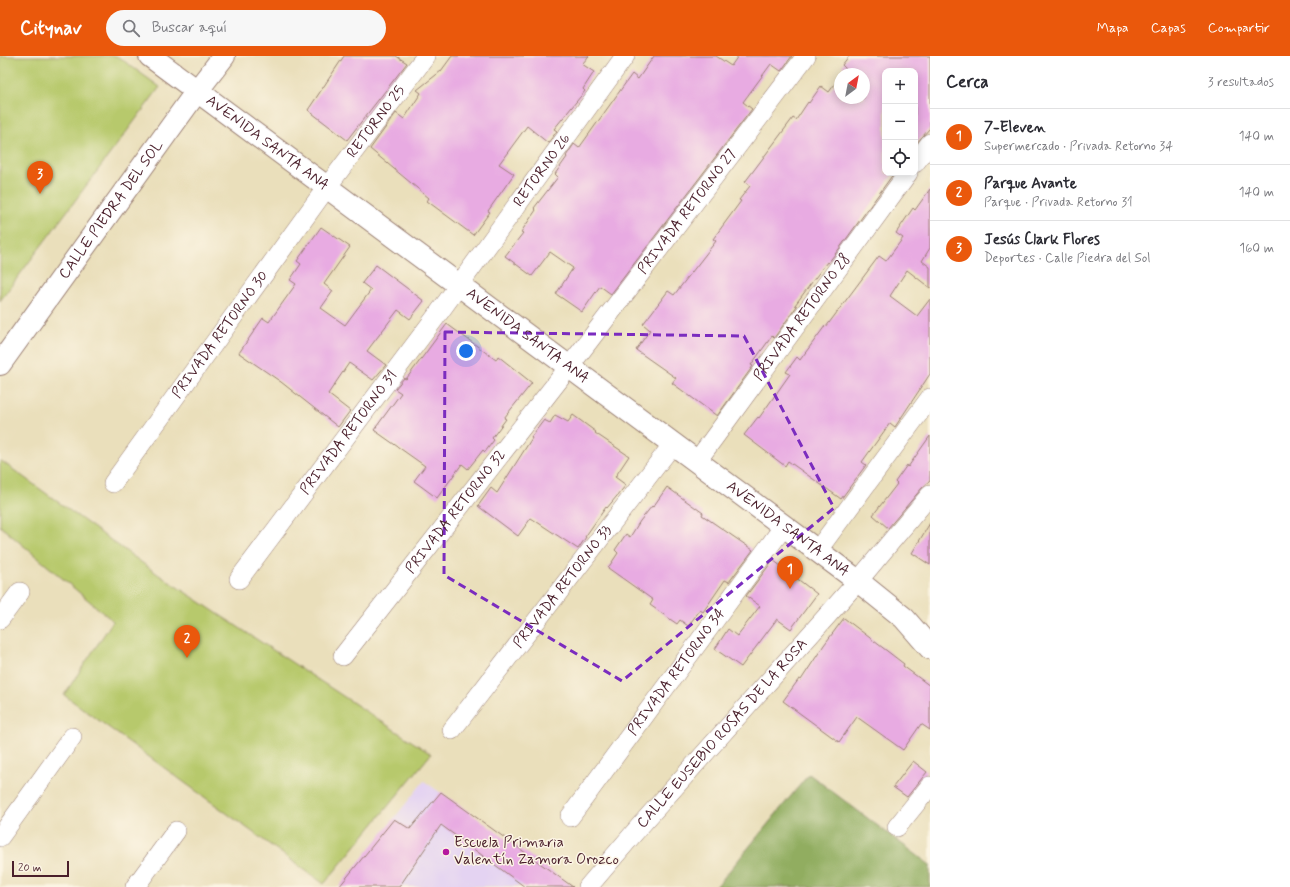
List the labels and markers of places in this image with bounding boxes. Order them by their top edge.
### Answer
pin: 3 [27,161,53,194]
pin: 1 [777,556,803,589]
pin: 2 [174,625,200,658]
place label: Escuela Primaria Valentín Zamora Orozco [454,833,619,870]
marker: Escuela Primaria Valentín Zamora Orozco [441,847,451,857]

